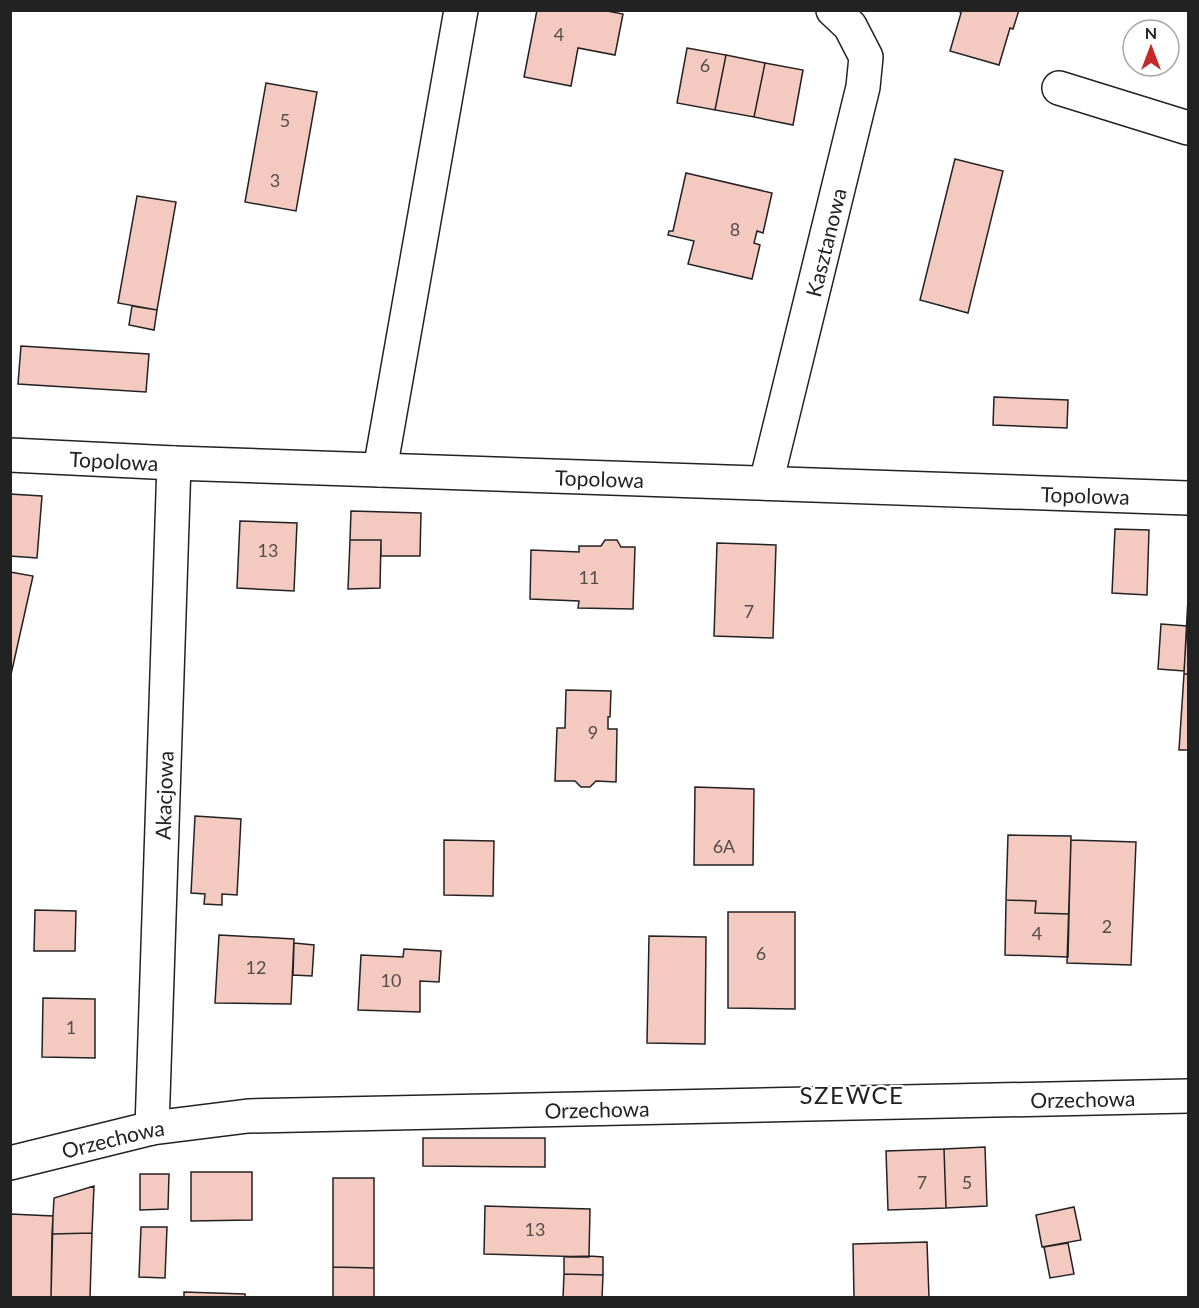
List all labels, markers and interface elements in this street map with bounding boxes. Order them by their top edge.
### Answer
north arrow [1121,18,1181,78]
house number: 4 [554,23,564,45]
text: N [1145,23,1157,42]
house number: 6 [700,54,710,76]
house number: 5 [280,109,290,131]
house number: 3 [270,169,280,191]
street label: Kasztanowa [800,185,850,299]
house number: 8 [730,218,740,240]
street label: Topolowa [69,445,159,475]
street label: Topolowa [555,464,644,492]
street label: Topolowa [1040,480,1130,508]
house number: 13 [258,539,278,561]
house number: 11 [579,566,599,588]
house number: 7 [744,600,754,622]
house number: 9 [588,721,598,743]
street label: Akacjowa [149,750,177,840]
house number: 6A [713,835,736,857]
house number: 2 [1102,915,1112,937]
house number: 4 [1032,922,1042,944]
house number: 6 [756,942,766,964]
house number: 12 [246,956,266,978]
house number: 10 [381,969,401,991]
house number: 1 [66,1016,76,1038]
district label: SZEWCE [800,1080,904,1109]
street label: Orzechowa [1030,1085,1136,1112]
street label: Orzechowa [544,1095,650,1122]
street label: Orzechowa [59,1114,166,1162]
house number: 7 [917,1171,927,1193]
house number: 5 [962,1171,972,1193]
house number: 13 [525,1218,545,1240]

